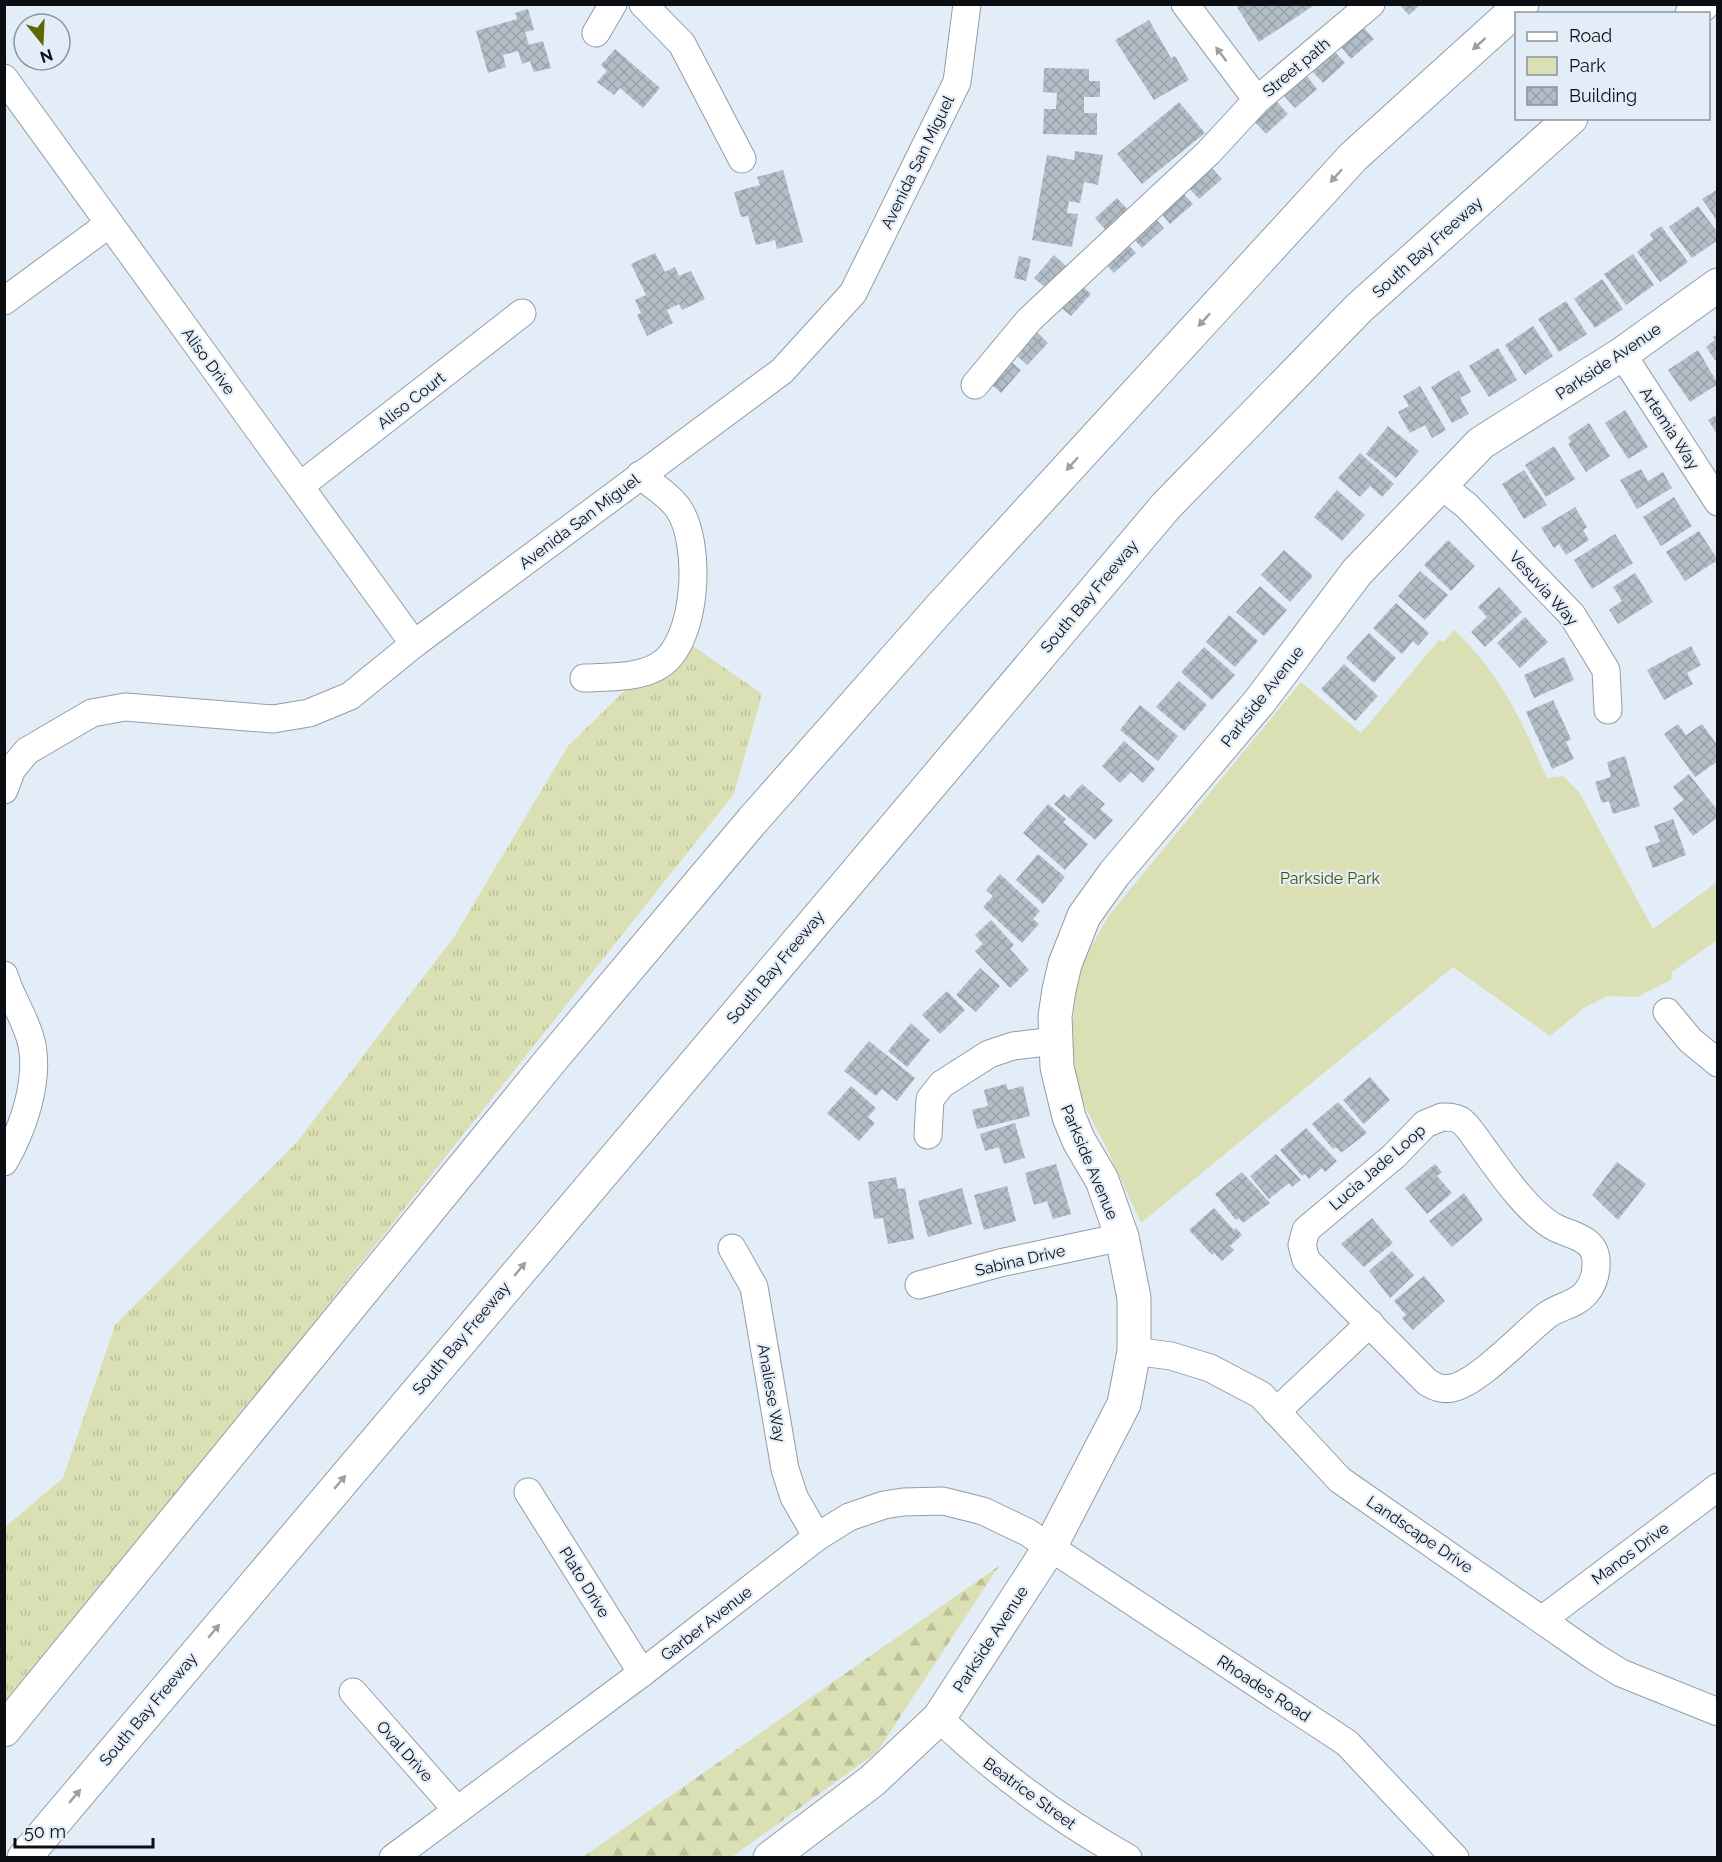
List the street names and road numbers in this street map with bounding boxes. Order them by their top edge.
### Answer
street label: Street path [1259,34,1334,101]
street label: Avenida San Miguel [877,92,958,232]
street label: South Bay Freeway [1368,193,1487,302]
street label: Parkside Avenue [1552,319,1665,404]
street label: Aliso Drive [178,324,239,398]
street label: Aliso Court [374,368,450,433]
street label: Artemia Way [1636,383,1703,473]
street label: Avenida San Miguel [515,469,644,573]
street label: South Bay Freeway [1037,536,1142,657]
street label: Vesuvia Way [1505,547,1582,630]
street label: Parkside Avenue [1217,642,1308,751]
street label: South Bay Freeway [723,907,828,1028]
street label: Parkside Avenue [1057,1102,1122,1223]
street label: Lucia Jade Loop [1325,1120,1429,1214]
street label: Sabina Drive [973,1241,1067,1280]
street label: South Bay Freeway [409,1278,514,1399]
street label: Analiese Way [753,1342,790,1444]
street label: Landscape Drive [1363,1492,1476,1577]
street label: Manos Drive [1588,1518,1673,1589]
street label: Plato Drive [555,1543,614,1621]
street label: Garber Avenue [657,1582,756,1665]
street label: Parkside Avenue [949,1583,1032,1696]
street label: South Bay Freeway [96,1649,201,1770]
street label: Rhoades Road [1213,1651,1314,1726]
street label: Oval Drive [372,1717,437,1786]
street label: Beatrice Street [980,1753,1080,1834]

